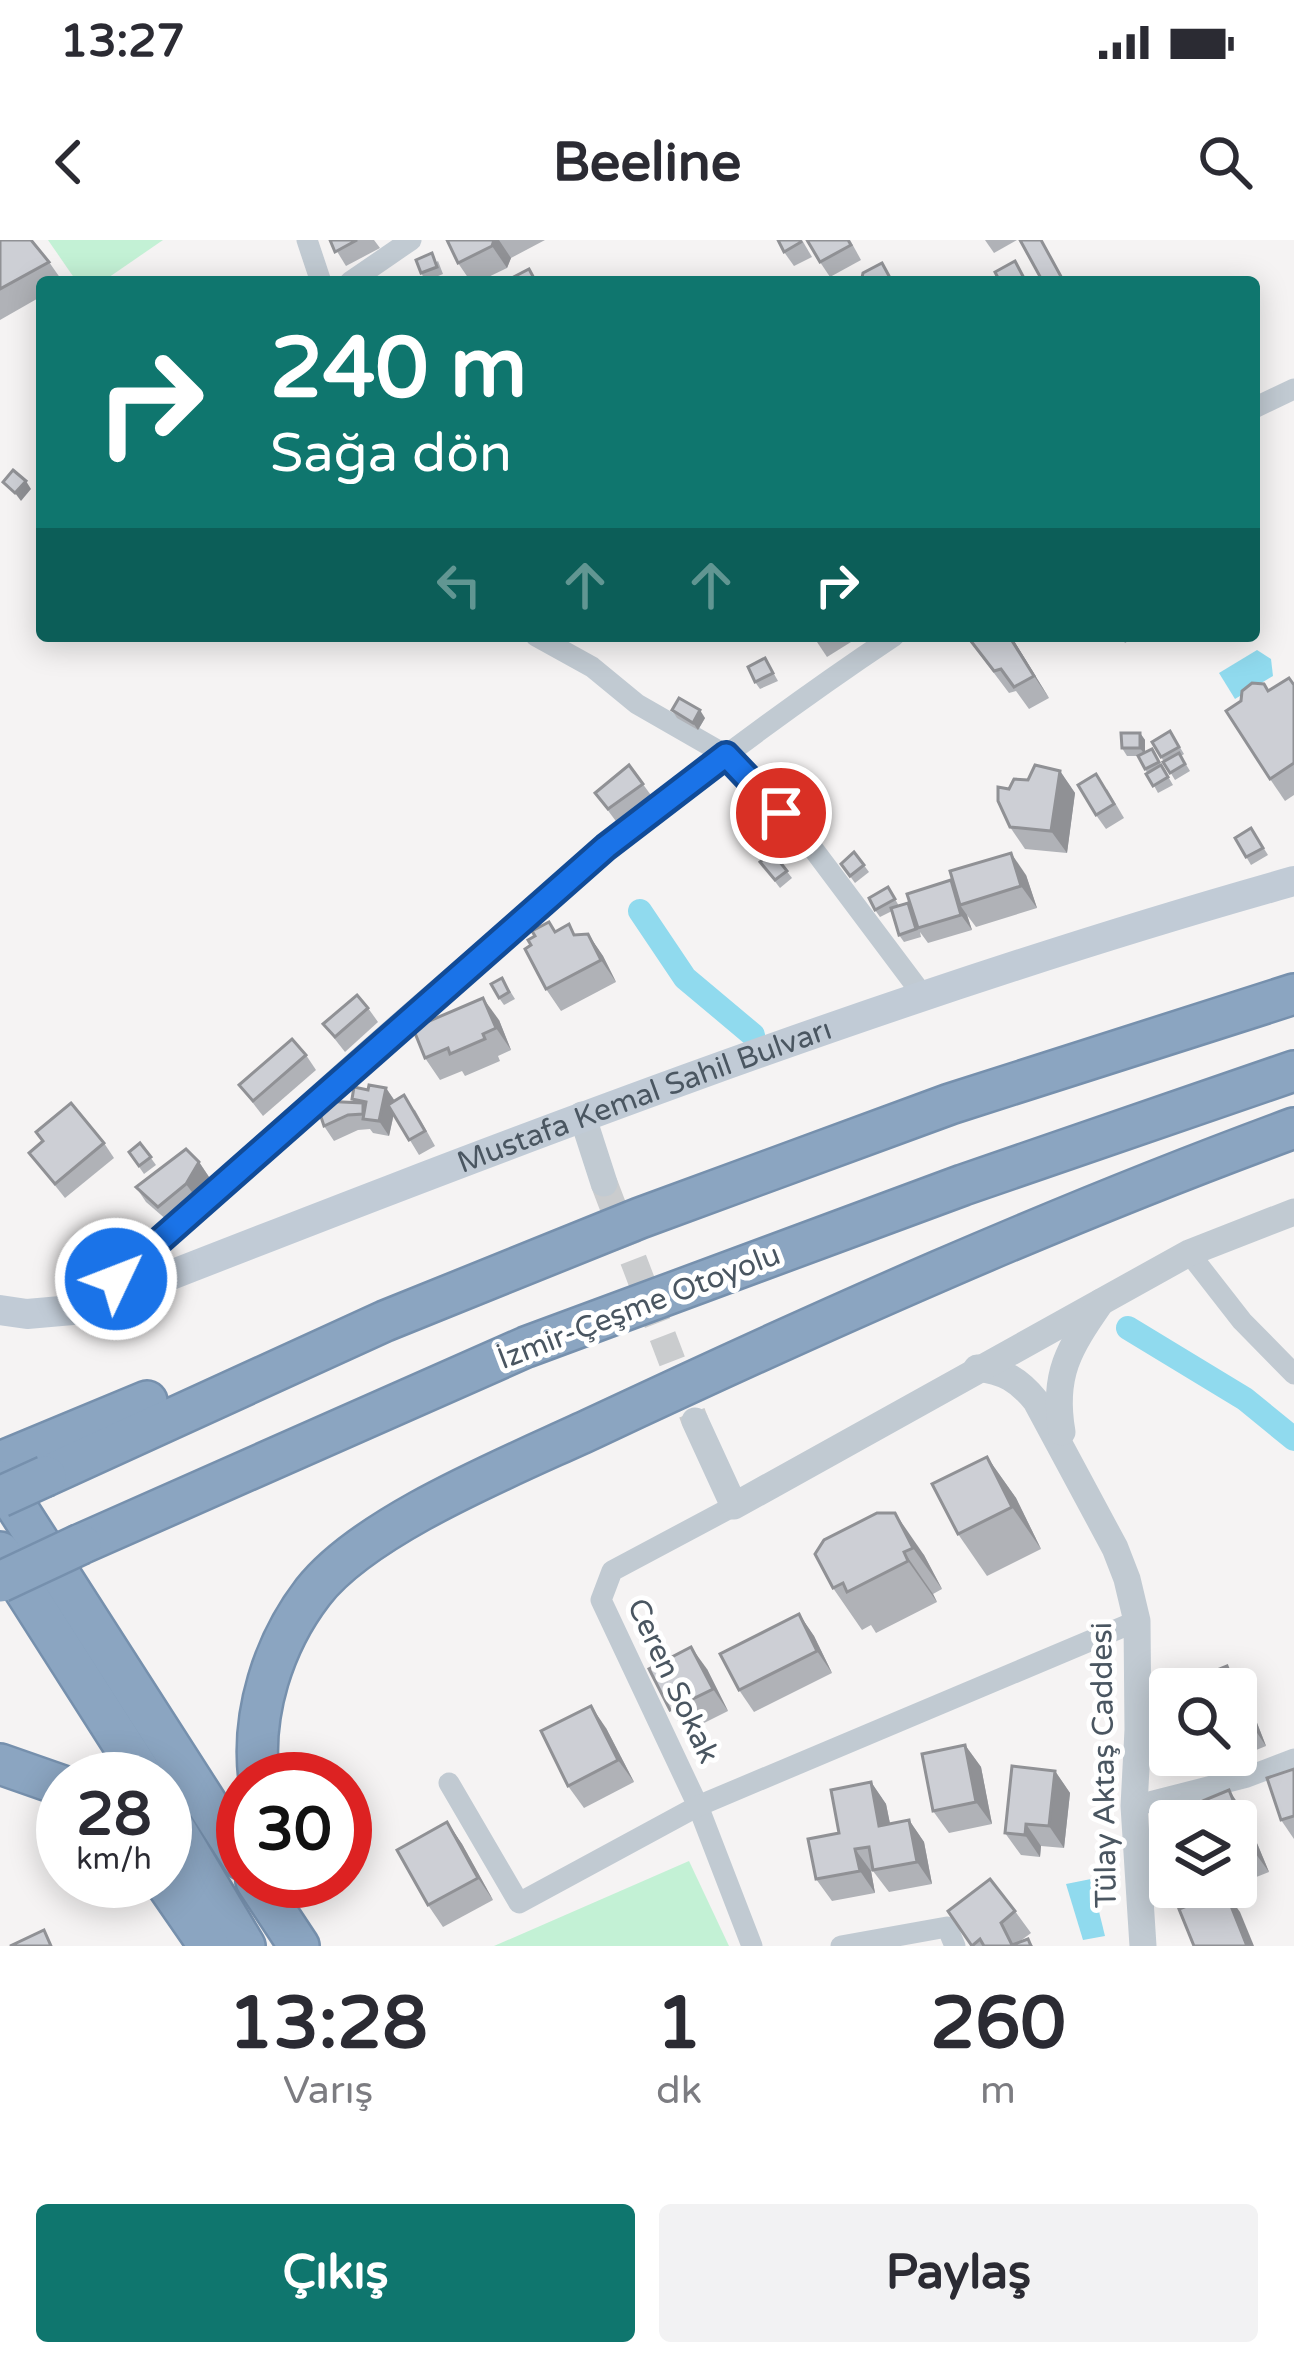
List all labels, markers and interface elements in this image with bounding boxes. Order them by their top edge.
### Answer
text: 13:27 [60,15,185,69]
icon: back [36,129,102,195]
icon: search [1192,129,1258,195]
text: Beeline [553,130,741,195]
text: 240 m [270,319,527,420]
icon: right [72,324,228,480]
text: Sağa dön [270,421,512,486]
icon: left [426,552,492,618]
icon: ahead [552,552,618,618]
icon: ahead [678,552,744,618]
icon: right [804,552,870,618]
pin [730,762,832,864]
icon: arrive [748,780,814,846]
street label: Mustafa Kemal Sahil Bulvarı [452,1010,836,1181]
position arrow [53,1216,179,1342]
street label: İzmir-Çeşme Otoyolu [492,1236,786,1378]
street label: Ceren Sokak [619,1593,727,1769]
street label: Tülay Aktaş Caddesi [1083,1622,1125,1908]
map controls [1149,1668,1257,1908]
button: search [1149,1668,1257,1776]
speed limit sign: 30 [216,1752,372,1908]
text: 28 [76,1779,152,1851]
button: layers [1149,1800,1257,1908]
text: km/h [76,1841,152,1878]
text: 13:28 [228,1981,428,2068]
text: 1 [656,1981,702,2068]
text: 260 [930,1981,1066,2068]
text: Varış [283,2067,373,2114]
text: dk [656,2067,702,2114]
text: m [980,2067,1016,2114]
button: Çıkış [36,2204,635,2342]
button: Paylaş [659,2204,1258,2342]

